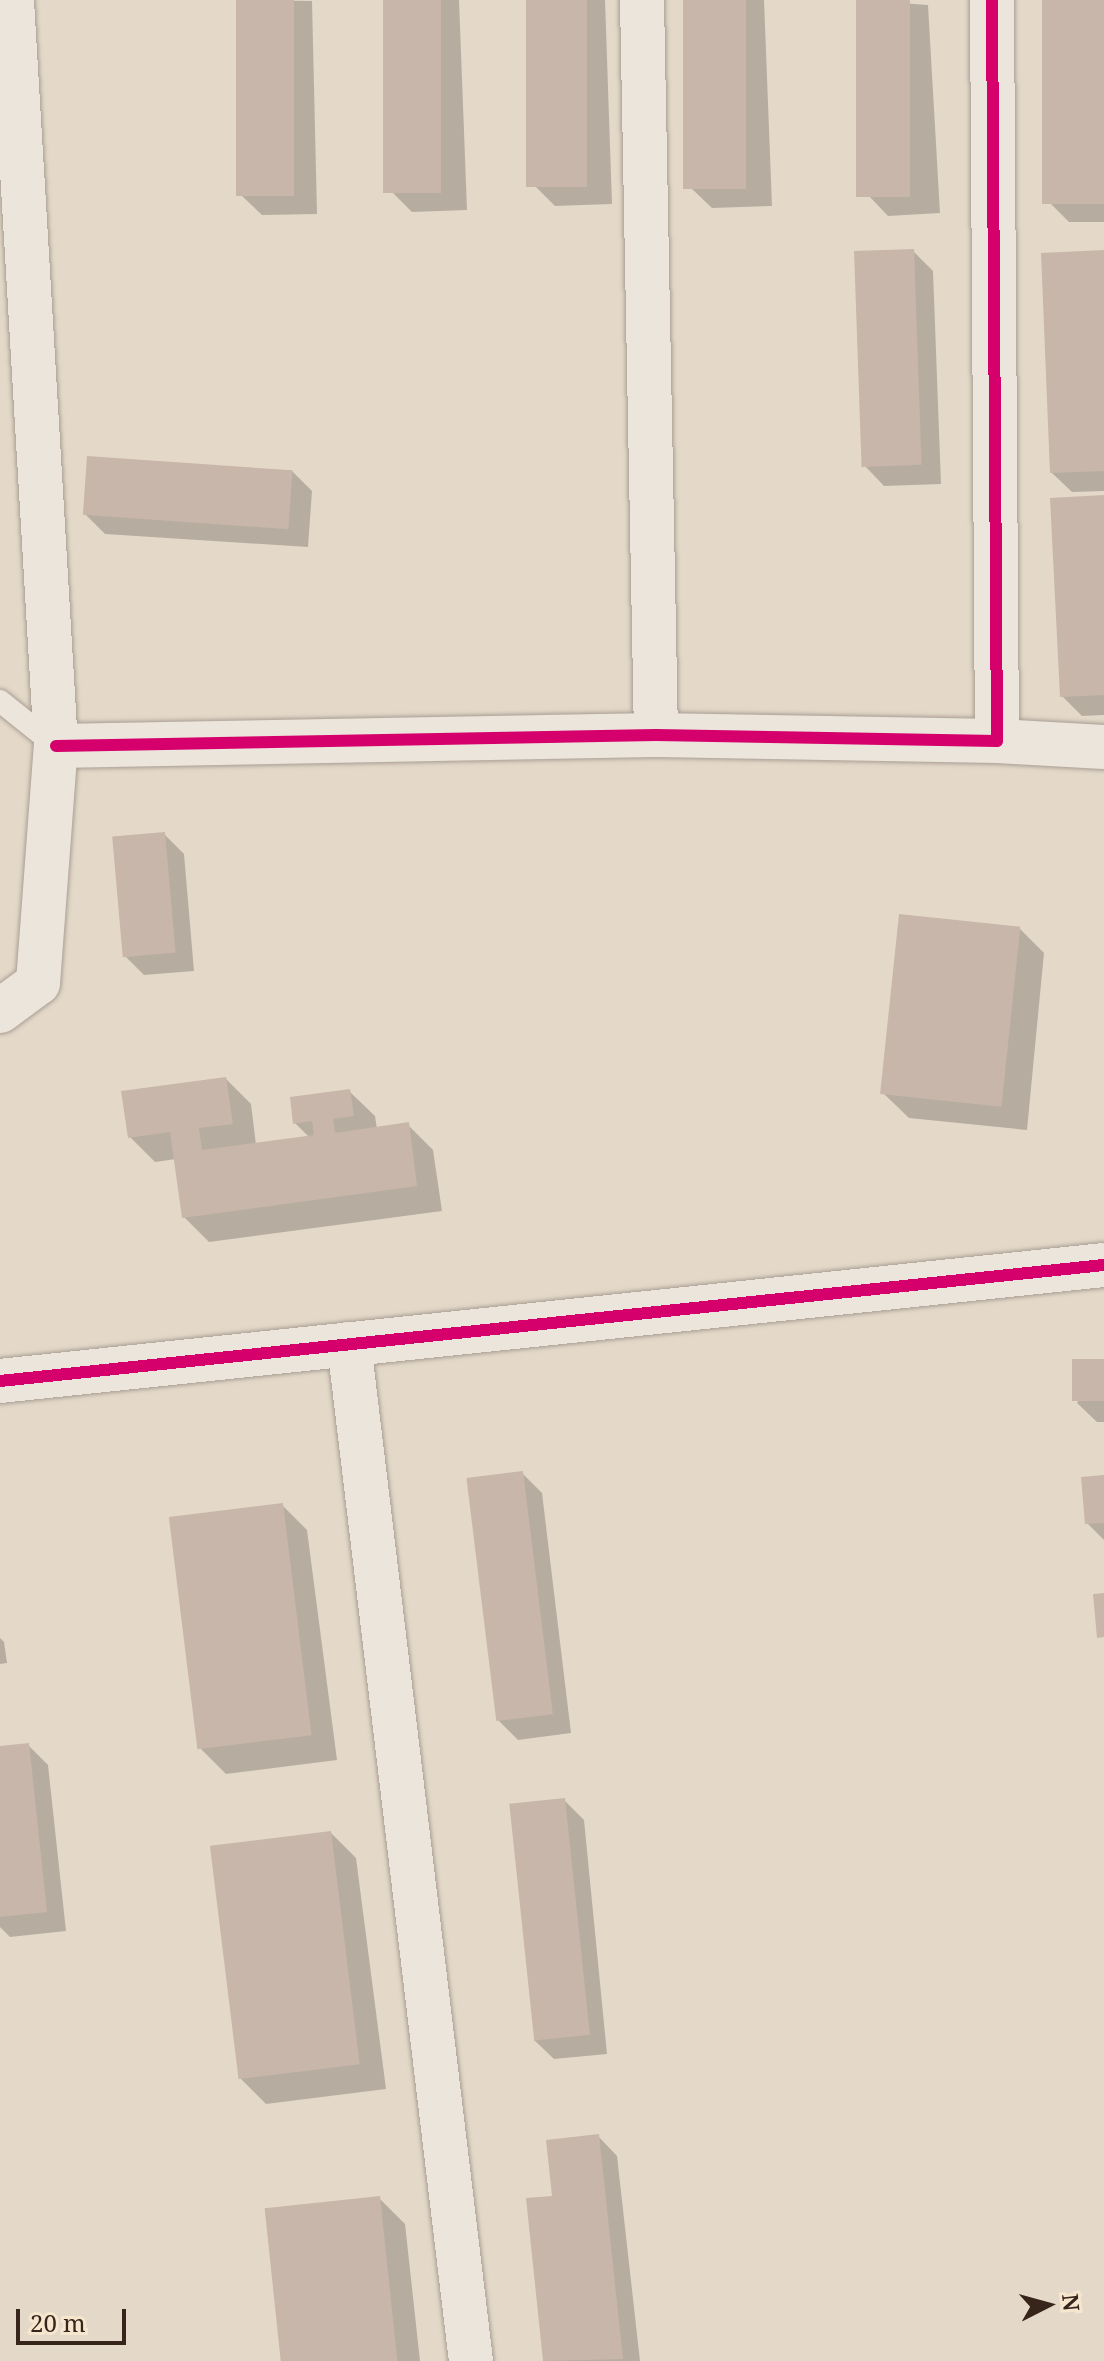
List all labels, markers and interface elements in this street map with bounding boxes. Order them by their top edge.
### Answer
north arrow [1008,2265,1088,2345]
text: N [1056,2292,1088,2313]
scale bar [20,2293,130,2343]
text: 20 m [30,2306,86,2339]

